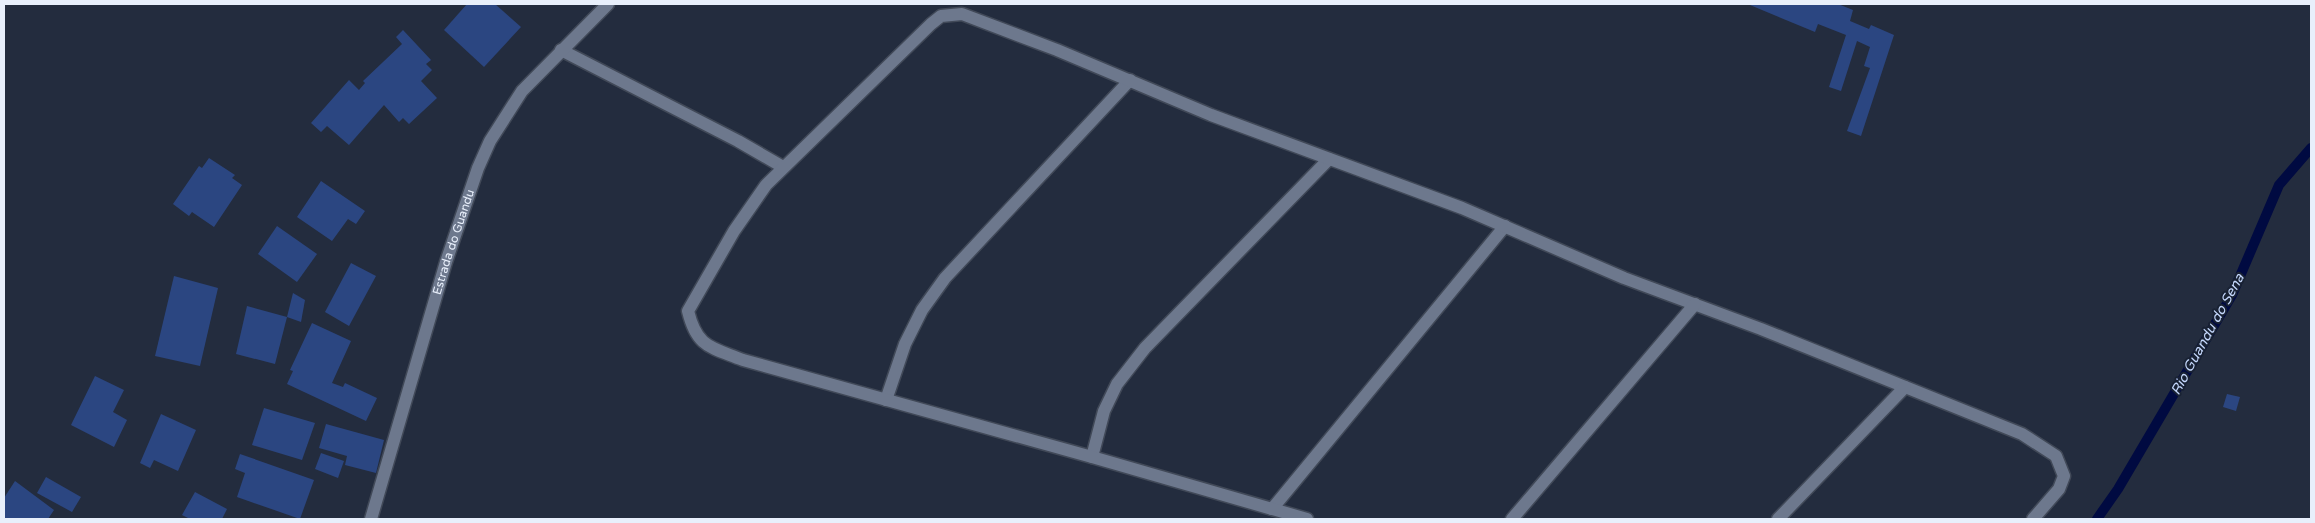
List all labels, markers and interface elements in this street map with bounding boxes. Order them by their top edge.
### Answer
street label: Estrada do Guandu [430,187,477,296]
water label: Rio Guandu do Sena [2167,270,2248,398]

